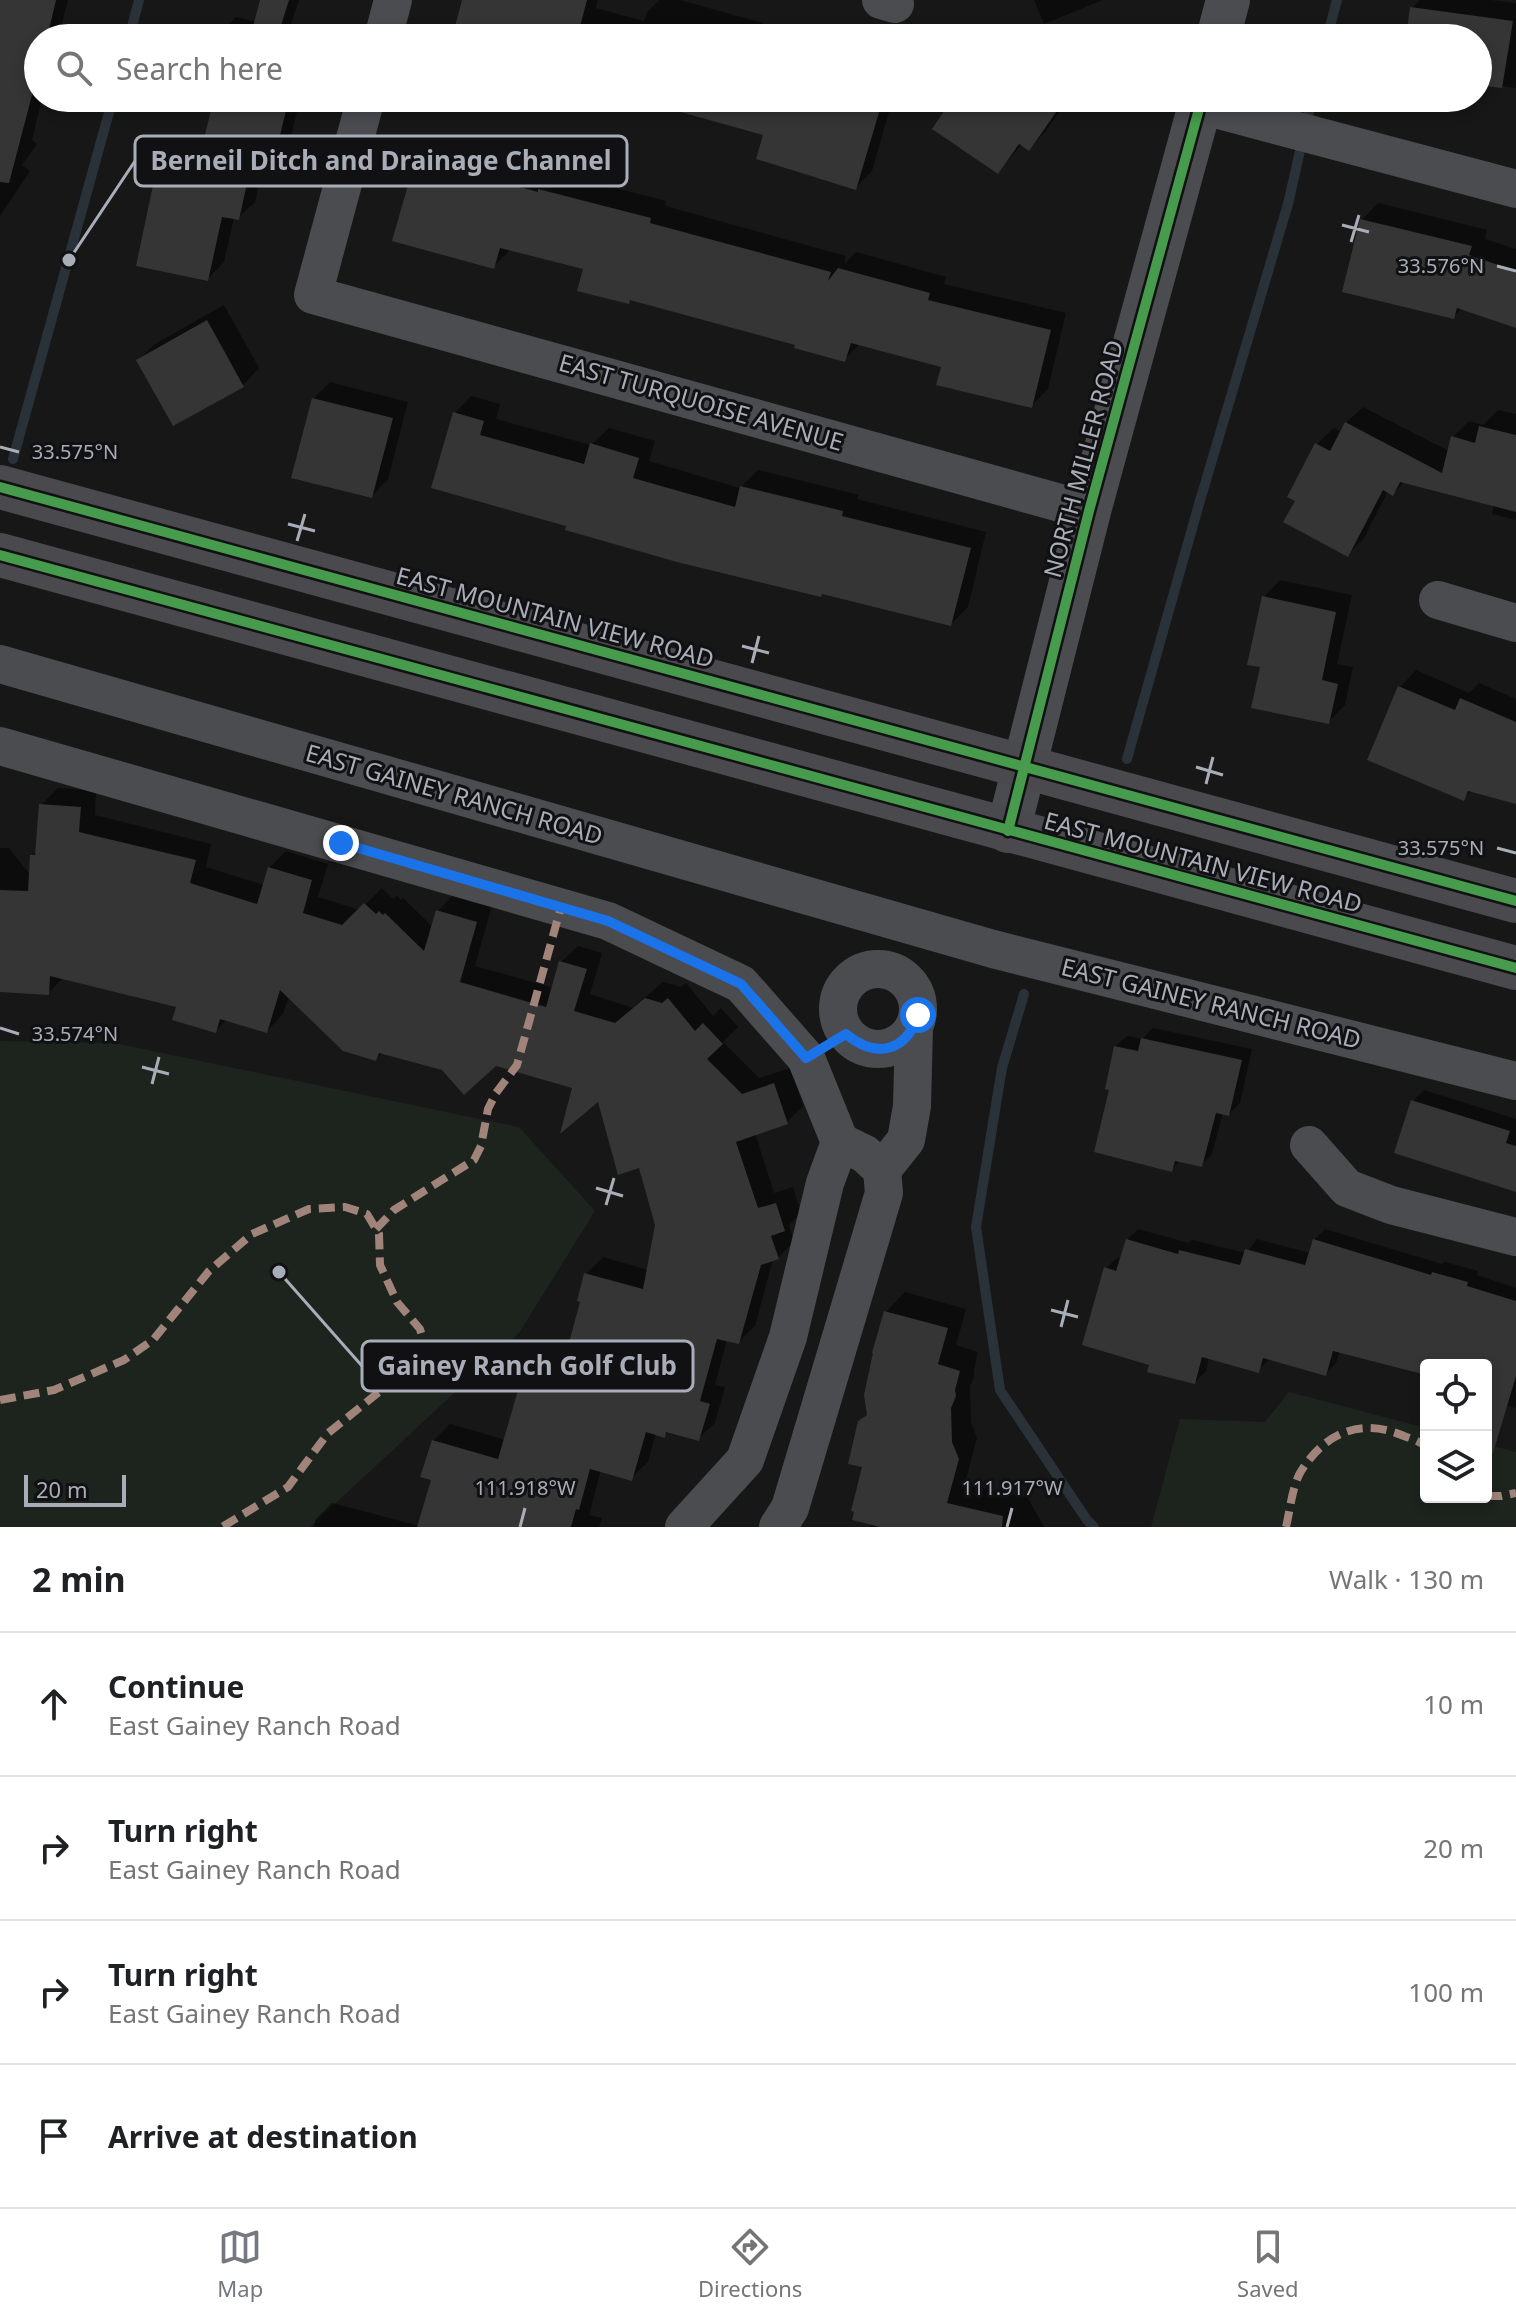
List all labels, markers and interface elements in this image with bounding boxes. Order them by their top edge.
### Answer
search box [24,24,1492,112]
icon: search [52,46,96,90]
text: Search here [116,48,283,89]
callout: Berneil Ditch and Drainage Channel [135,136,627,186]
text: Berneil Ditch and Drainage Channel [151,142,611,178]
text: 33.576°N [1398,252,1484,279]
street label: NORTH MILLER ROAD [1035,336,1130,581]
street label: EAST TURQUOISE AVENUE [555,345,847,458]
text: 33.575°N [32,438,118,465]
street label: EAST MOUNTAIN VIEW ROAD [393,558,718,675]
street label: EAST GAINEY RANCH ROAD [302,735,607,852]
street label: EAST MOUNTAIN VIEW ROAD [1041,803,1366,920]
route end [323,825,359,861]
text: 33.575°N [1398,834,1484,861]
street label: EAST GAINEY RANCH ROAD [1058,949,1365,1056]
route start [900,997,936,1033]
text: 33.574°N [32,1020,118,1047]
callout: Gainey Ranch Golf Club [362,1341,693,1391]
text: Gainey Ranch Golf Club [377,1347,677,1383]
map controls [1420,1359,1492,1503]
button: locate [1420,1359,1492,1431]
button: layers [1420,1431,1492,1503]
scale bar [24,1471,126,1507]
text: 20 m [36,1474,87,1504]
text: 111.918°W [474,1474,576,1501]
text: 111.917°W [961,1474,1063,1501]
text: 2 min [32,1556,126,1602]
text: Walk · 130 m [1329,1561,1484,1597]
text: Continue [108,1666,244,1707]
icon: ahead [32,1682,76,1726]
text: 10 m [1423,1686,1484,1722]
text: East Gainey Ranch Road [108,1707,401,1743]
text: Turn right [108,1810,258,1851]
icon: right [32,1826,76,1870]
text: 20 m [1423,1830,1484,1866]
text: East Gainey Ranch Road [108,1851,401,1887]
text: Turn right [108,1954,258,1995]
icon: right [32,1970,76,2014]
text: 100 m [1408,1974,1484,2010]
text: East Gainey Ranch Road [108,1995,401,2031]
icon: arrive [32,2114,76,2158]
text: Arrive at destination [108,2116,418,2157]
tab: Map [217,2225,263,2303]
tab: Directions [698,2225,802,2303]
tab: Saved [1237,2225,1299,2303]

